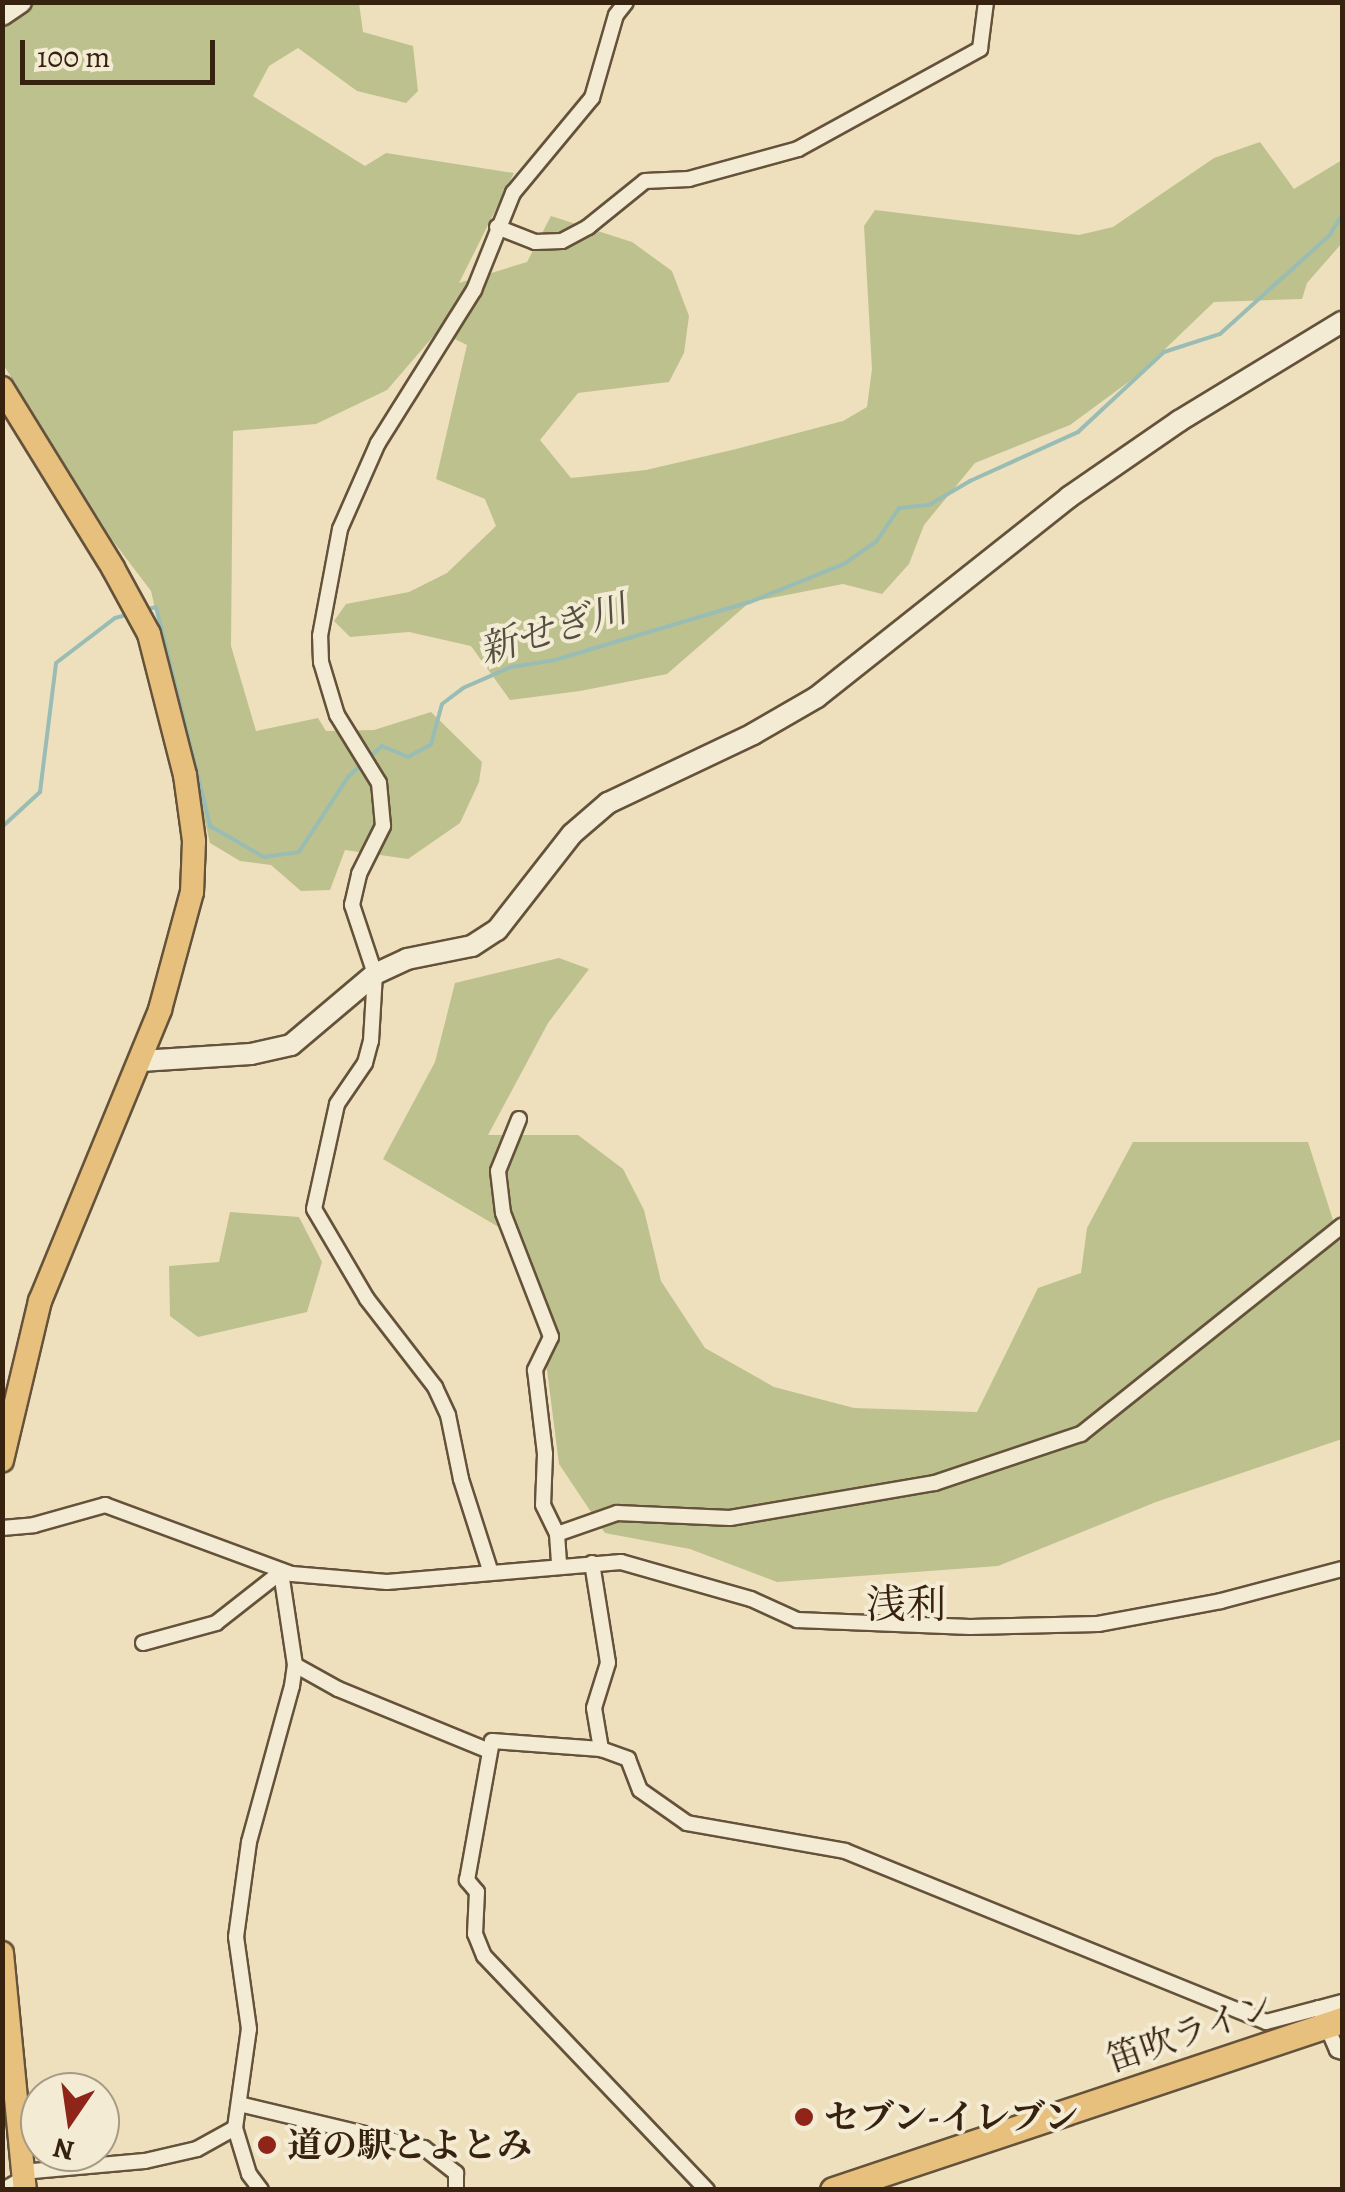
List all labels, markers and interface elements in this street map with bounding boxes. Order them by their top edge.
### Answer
scale bar [25,20,220,82]
text: 100 m [37,37,110,77]
water label: 新せぎ川 [474,586,632,674]
district label: 浅利 [866,1581,946,1629]
street label: 笛吹ライン [1100,1984,1280,2080]
north arrow [20,2072,120,2172]
place label: セブン-イレブン [824,2096,1081,2138]
marker: セブン-イレブン [793,2106,815,2128]
place label: 道の駅とよとみ [287,2124,532,2166]
text: N [50,2128,78,2170]
marker: 道の駅とよとみ [256,2134,278,2156]

